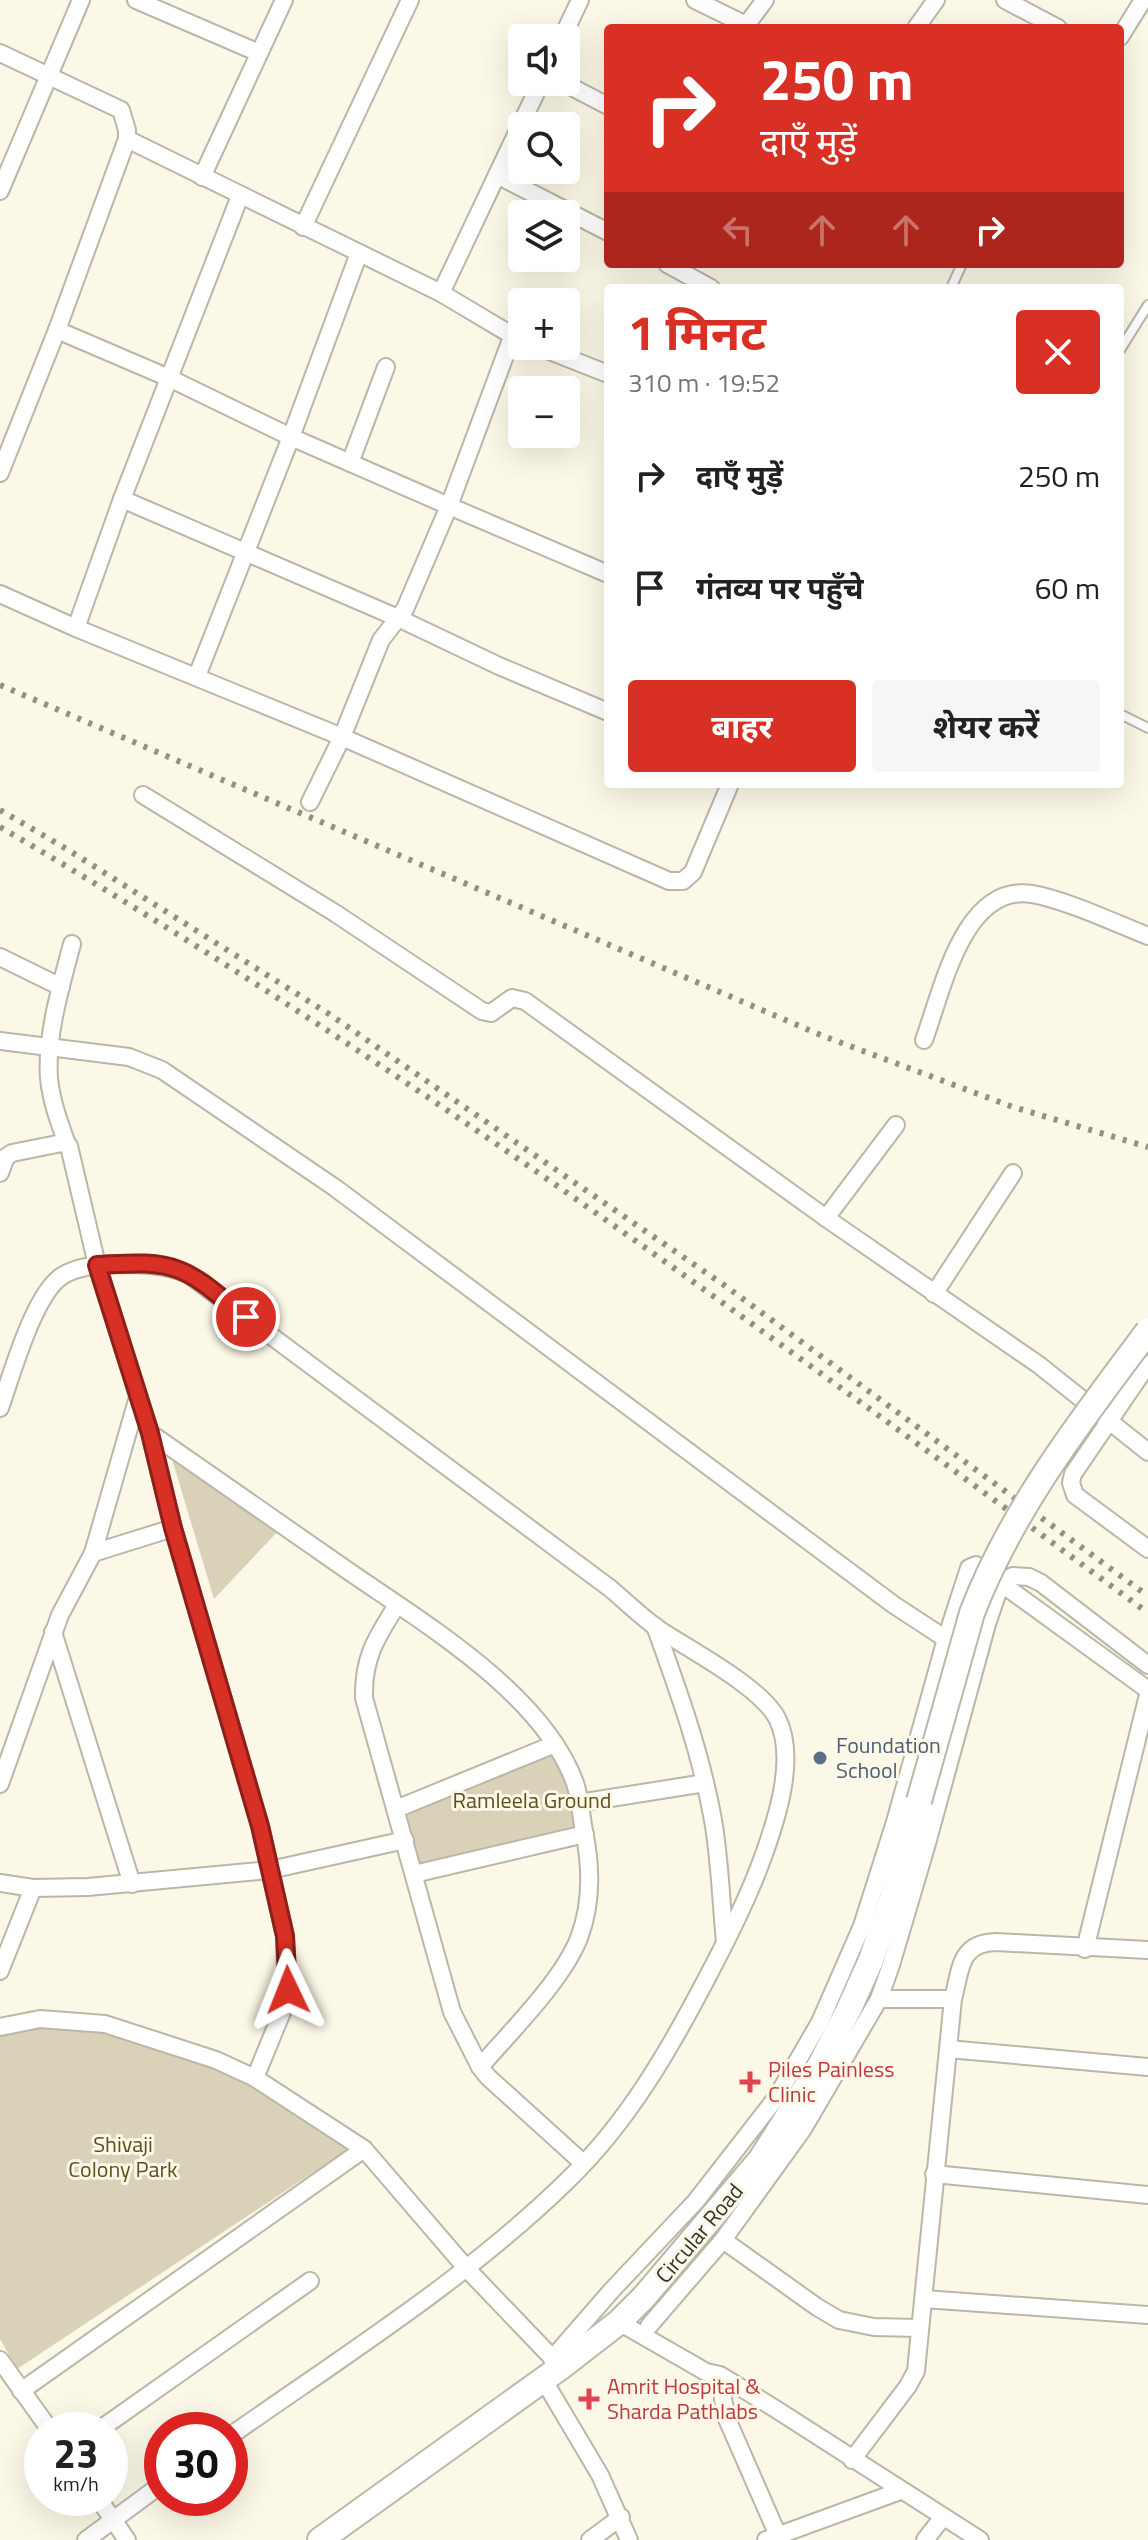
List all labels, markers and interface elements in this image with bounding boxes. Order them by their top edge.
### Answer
map controls [508,24,580,448]
button: sound [508,24,580,96]
text: 250 m [760,37,913,122]
icon: right [628,56,732,160]
button: search [508,112,580,184]
text: दाएँ मुड़ें [760,114,857,169]
button: layers [508,200,580,272]
icon: left [716,208,760,252]
icon: ahead [800,208,844,252]
icon: ahead [884,208,928,252]
icon: right [968,208,1012,252]
button: + [508,288,580,360]
text: 1 मिनट [628,296,766,369]
button: close [1016,310,1100,394]
text: 310 m · 19:52 [628,363,780,402]
button: − [508,376,580,448]
text: दाएँ मुड़ें [696,453,783,499]
text: 250 m [1018,453,1100,499]
icon: right [628,454,672,498]
text: गंतव्य पर पहुँचे [696,565,863,611]
text: 60 m [1035,565,1100,611]
icon: arrive [628,566,672,610]
button: बाहर [628,680,856,772]
button: शेयर करें [872,680,1100,772]
pin [212,1283,280,1351]
icon: arrive [224,1295,268,1339]
place label: Foundation School [836,1728,941,1787]
marker: Foundation School [811,1749,829,1767]
park label: Ramleela Ground [453,1783,611,1817]
position arrow [246,1948,330,2032]
place label: Piles Painless Clinic [768,2052,894,2111]
marker: Piles Painless Clinic [739,2071,761,2093]
park label: Shivaji Colony Park [68,2127,178,2186]
street label: Circular Road [647,2175,751,2291]
place label: Amrit Hospital & Sharda Pathlabs [607,2369,760,2428]
marker: Amrit Hospital & Sharda Pathlabs [578,2388,600,2410]
speed limit sign: 30 [144,2412,248,2516]
text: 23 [54,2423,98,2484]
text: km/h [53,2468,99,2499]

